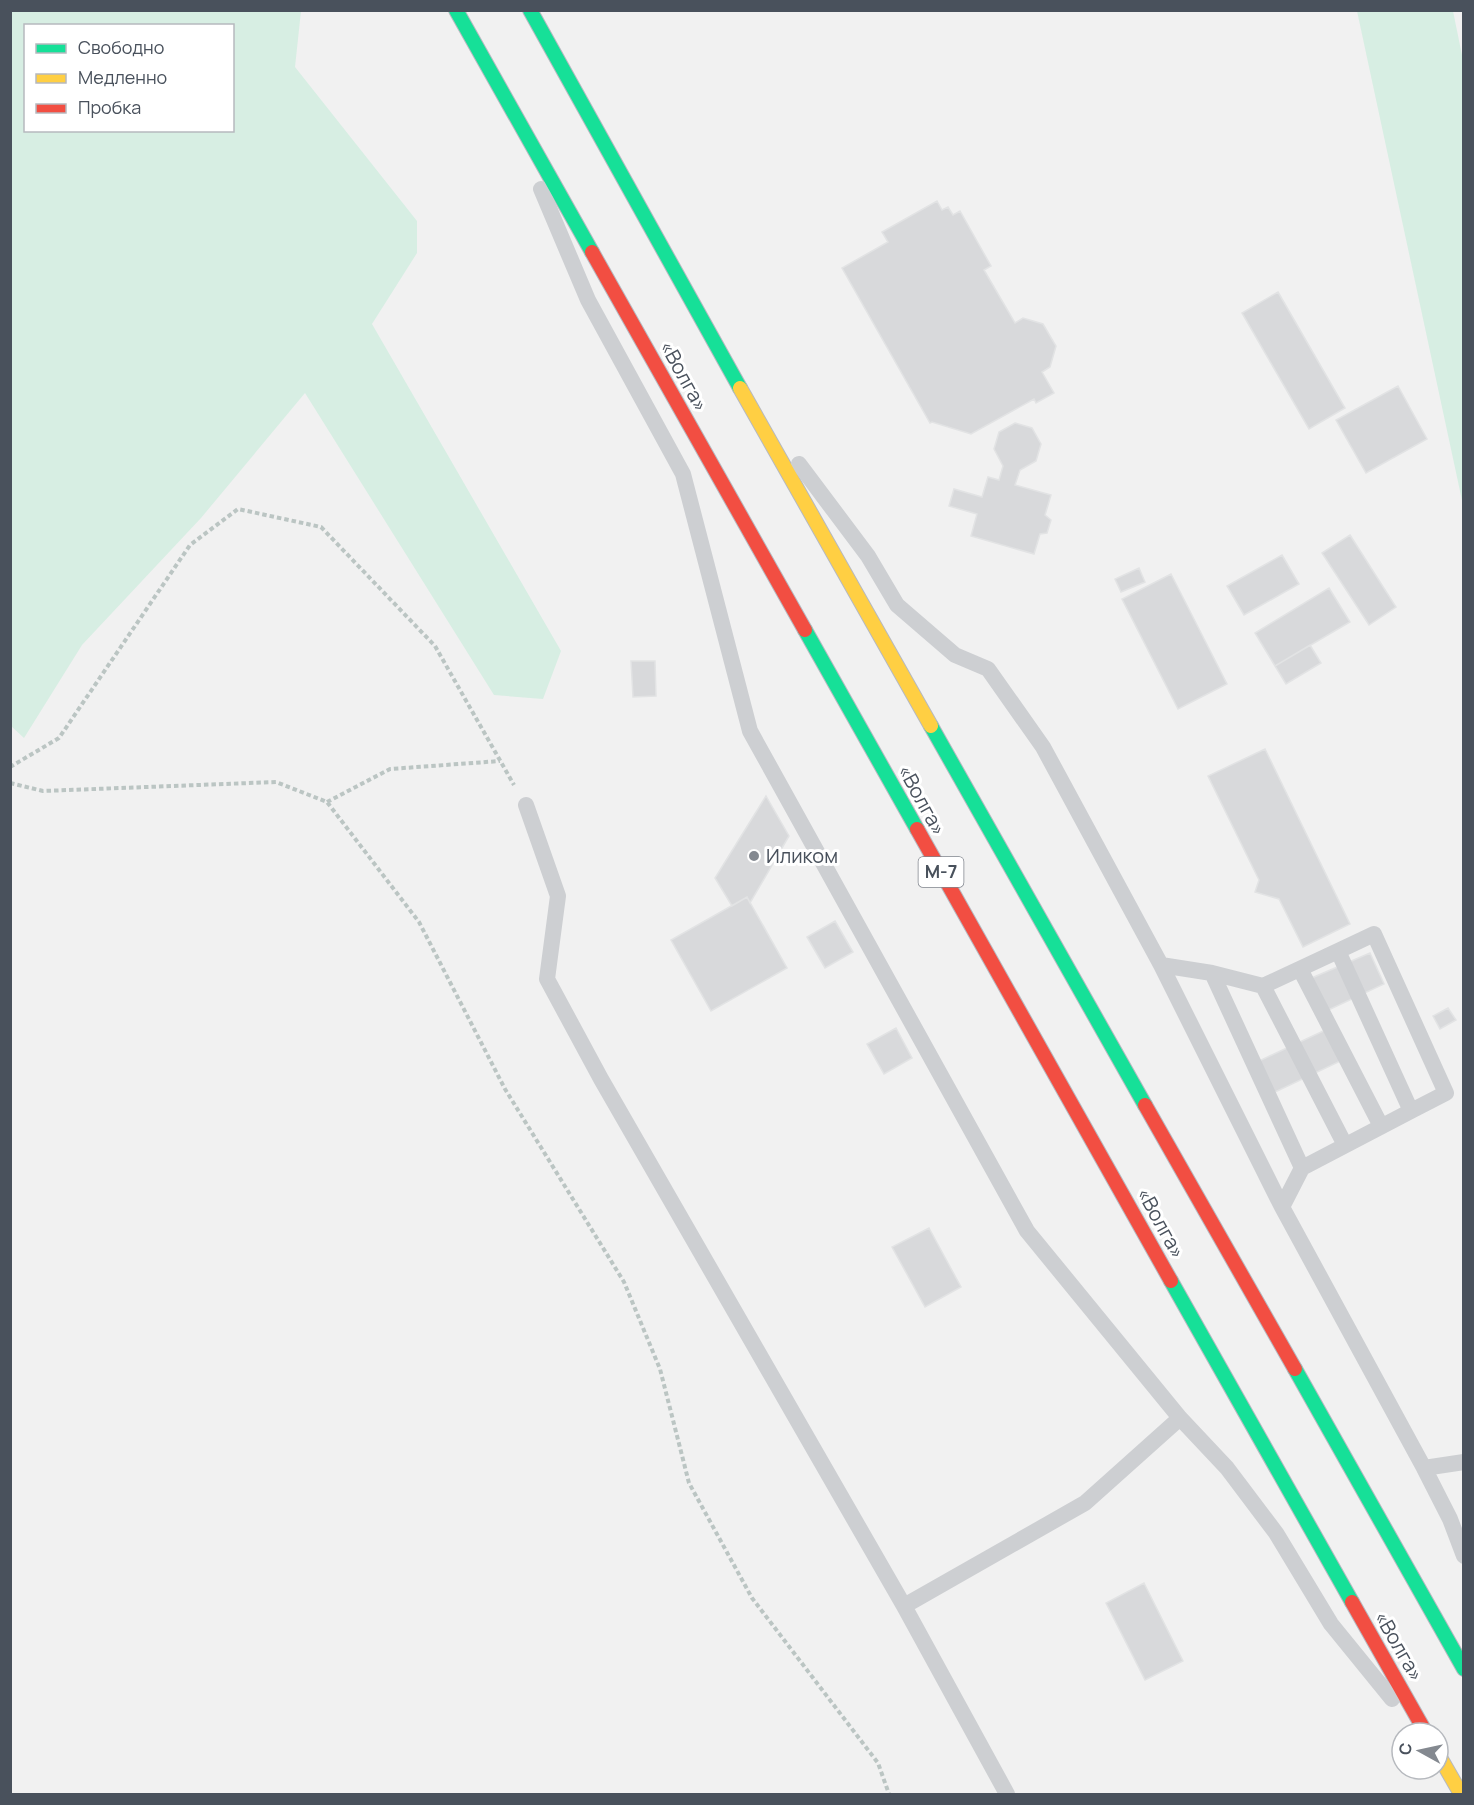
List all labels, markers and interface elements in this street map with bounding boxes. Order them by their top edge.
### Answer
legend [24,24,234,132]
text: Свободно [78,35,164,59]
text: Медленно [78,65,167,89]
text: Пробка [78,95,141,119]
street label: «Волга» [654,336,715,416]
street label: «Волга» [892,760,953,840]
place label: Иликом [766,842,838,869]
marker: Иликом [747,849,761,863]
road number: М-7 [918,857,964,887]
street label: «Волга» [1131,1183,1192,1263]
street label: «Волга» [1368,1606,1430,1686]
north arrow [1390,1721,1450,1781]
text: С [1393,1741,1417,1756]

